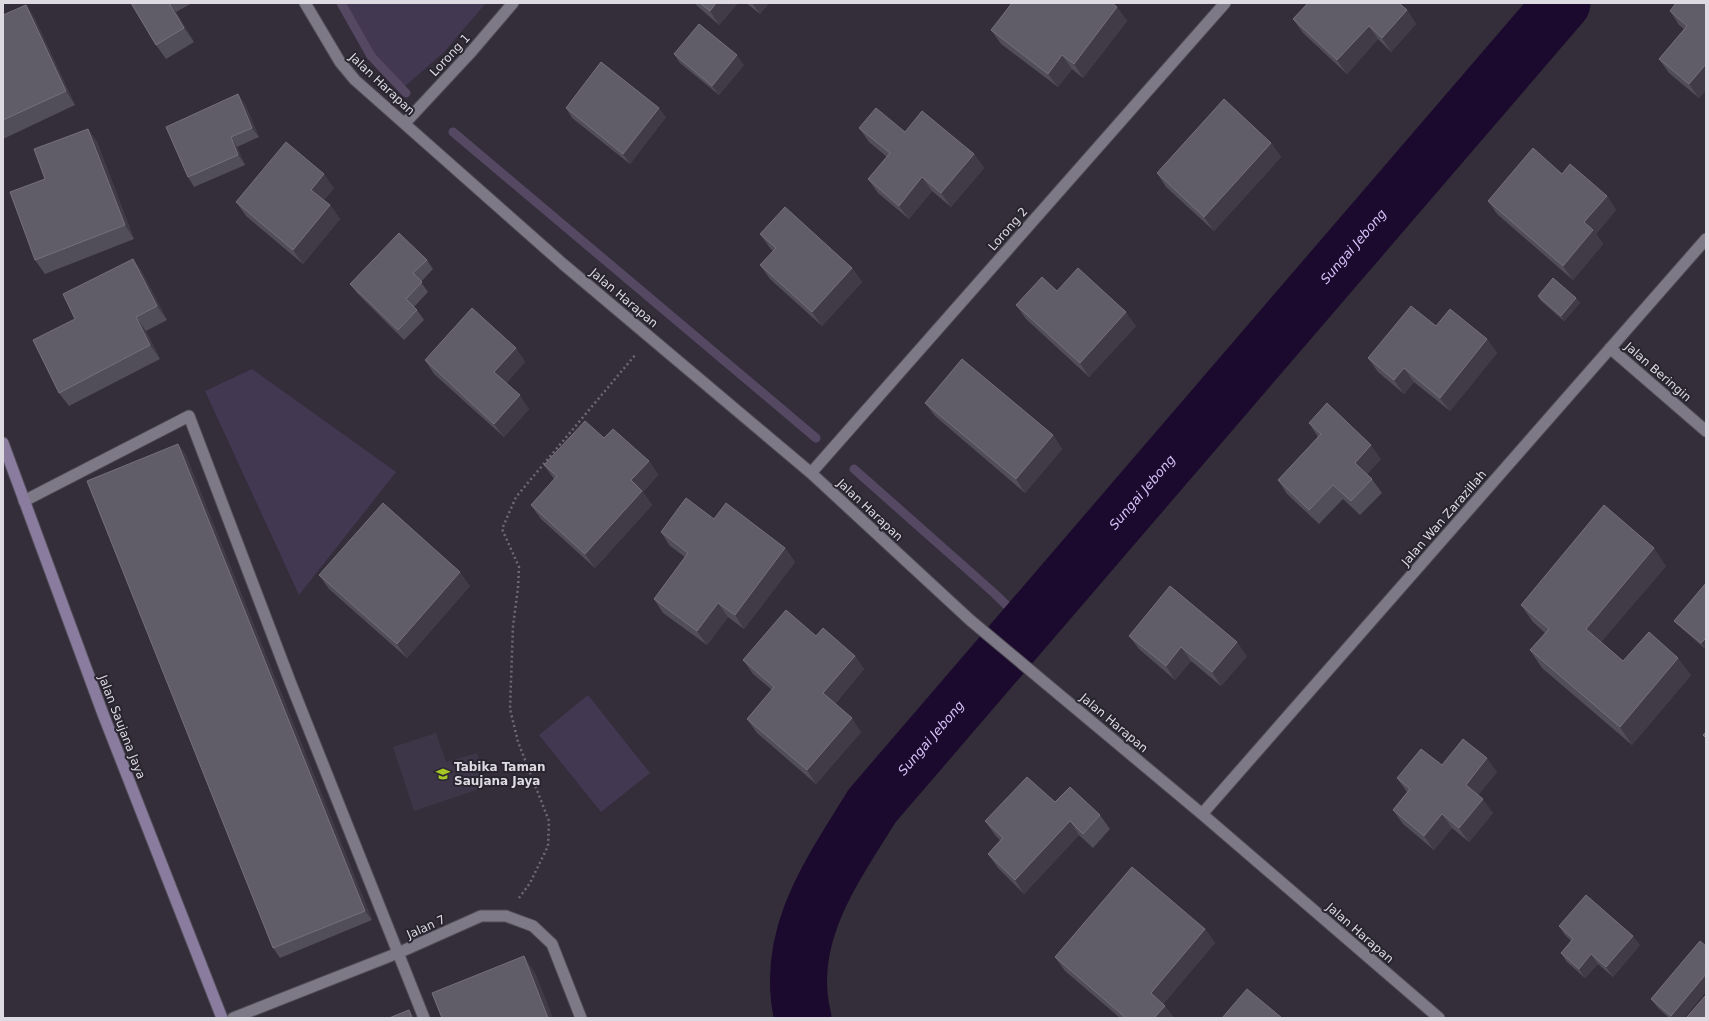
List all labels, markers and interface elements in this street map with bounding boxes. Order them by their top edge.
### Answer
street label: Lorong 1 [427,31,473,79]
street label: Jalan Harapan [346,49,418,118]
street label: Lorong 2 [985,205,1031,253]
water label: Sungai Jebong [1317,206,1389,286]
street label: Jalan Harapan [586,265,661,330]
street label: Jalan Beringin [1621,339,1694,405]
water label: Sungai Jebong [1106,452,1178,532]
street label: Jalan Wan Zarazillah [1398,467,1489,569]
street label: Jalan Harapan [834,475,906,544]
street label: Jalan Saujana Jaya [95,672,148,781]
street label: Jalan Harapan [1076,690,1151,755]
water label: Sungai Jebong [895,697,967,778]
place label: Tabika Taman Saujana Jaya [454,760,546,788]
school or university icon: Tabika Taman Saujana Jaya [435,766,451,782]
street label: Jalan Harapan [1323,899,1396,966]
street label: Jalan 7 [404,912,447,942]

